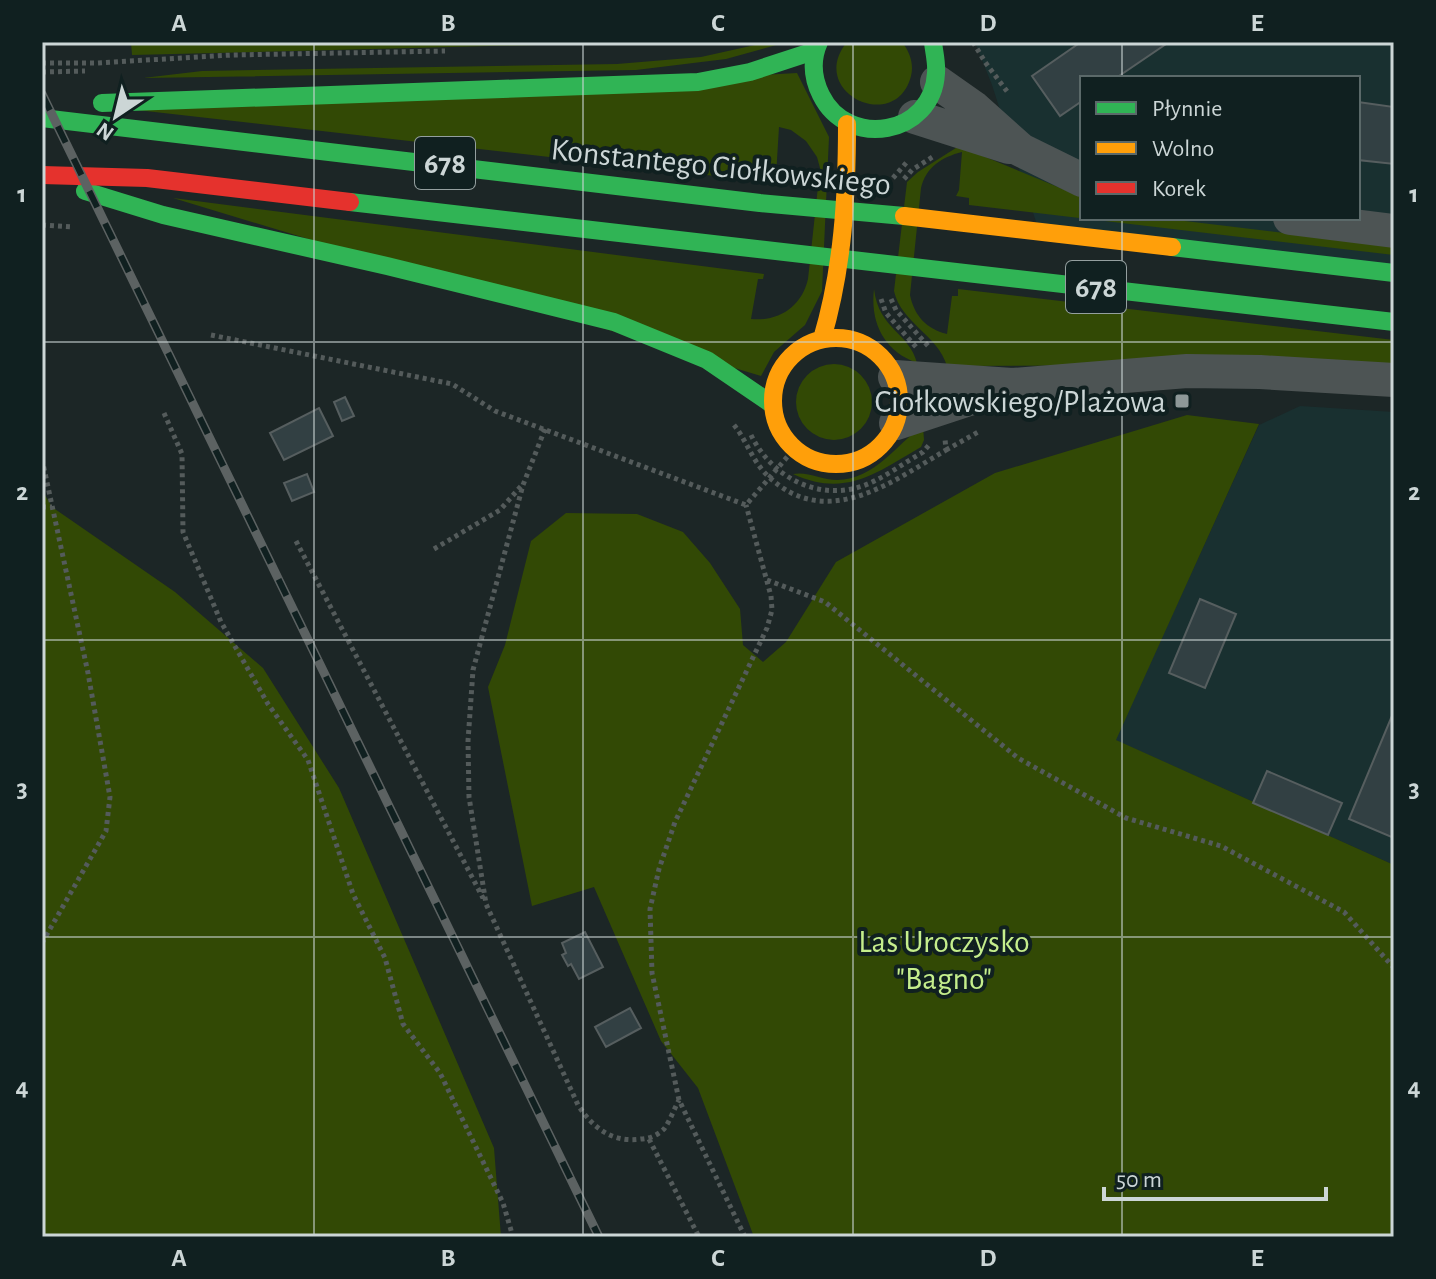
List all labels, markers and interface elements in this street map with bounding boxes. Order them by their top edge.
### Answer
text: A [171,10,187,36]
text: B [440,10,456,36]
text: C [711,10,725,36]
text: D [979,10,997,36]
text: E [1250,10,1264,36]
north arrow [76,76,156,156]
legend [1080,76,1360,220]
text: Płynnie [1152,97,1222,121]
text: N [93,118,118,145]
street label: Konstantego Ciołkowskiego [549,133,892,201]
road number: 678 [415,137,475,189]
text: Wolno [1152,137,1214,161]
text: Korek [1152,177,1206,201]
text: 1 [17,181,27,207]
text: 1 [1409,181,1419,207]
road number: 678 [1066,261,1126,313]
place label: Ciołkowskiego/Plażowa [874,386,1166,418]
marker: Ciołkowskiego/Plażowa [1173,392,1191,410]
text: 2 [16,479,28,505]
text: 2 [1408,479,1420,505]
text: 3 [16,776,28,802]
text: 3 [1408,776,1420,802]
park label: Las Uroczysko "Bagno" [858,926,1030,995]
text: 4 [15,1074,29,1100]
text: 4 [1407,1074,1421,1100]
scale bar [1104,1151,1326,1201]
text: 50 m [1116,1168,1162,1192]
text: A [171,1245,187,1271]
text: B [440,1245,456,1271]
text: C [711,1245,725,1271]
text: D [979,1245,997,1271]
text: E [1250,1245,1264,1271]

